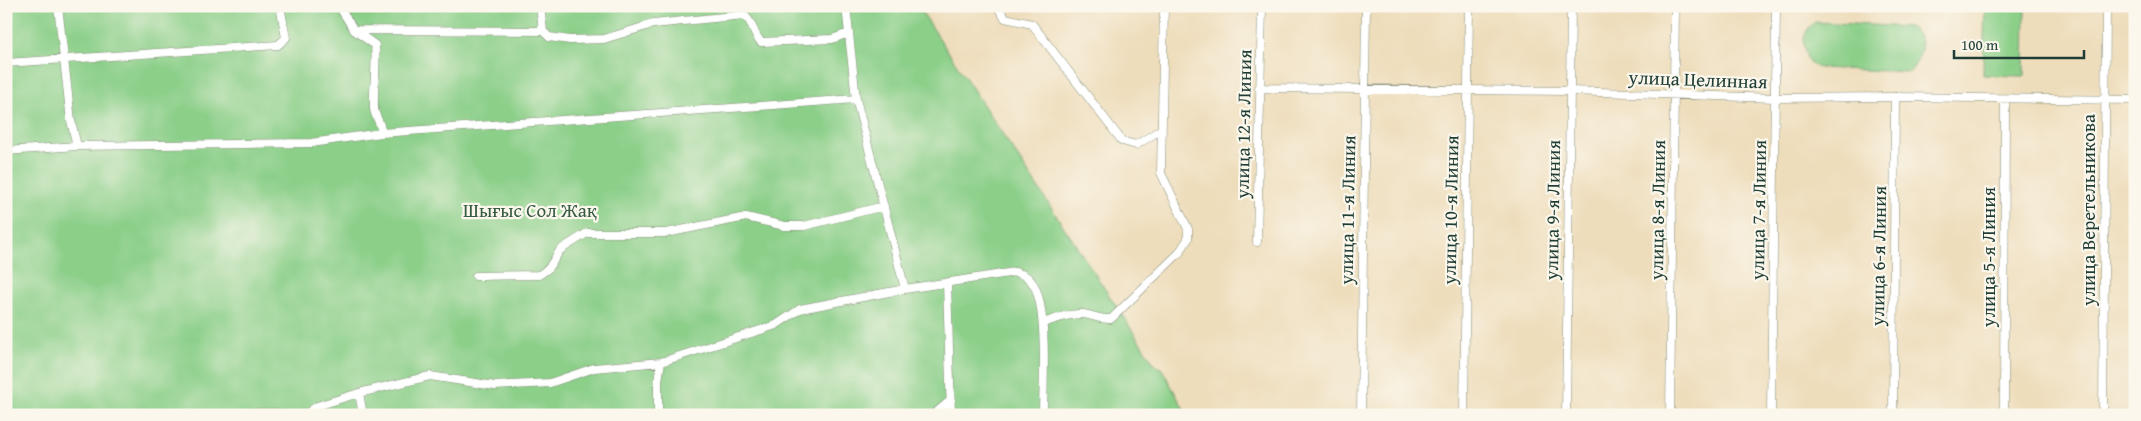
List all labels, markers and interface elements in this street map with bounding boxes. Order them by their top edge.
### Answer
scale bar [1954,28,2084,60]
text: 100 m [1961,34,1999,55]
street label: улица 12-я Линия [1228,49,1258,200]
street label: улица Целинная [1627,63,1768,95]
street label: улица Веретельникова [2074,114,2102,307]
street label: улица 11-я Линия [1332,135,1362,286]
street label: улица 10-я Линия [1435,135,1465,286]
street label: улица 9-я Линия [1537,139,1567,281]
street label: улица 8-я Линия [1642,139,1672,281]
street label: улица 7-я Линия [1743,139,1773,281]
street label: улица 6-я Линия [1863,185,1893,327]
street label: улица 5-я Линия [1974,186,2002,328]
park label: Шығыс Сол Жақ [463,196,597,224]

